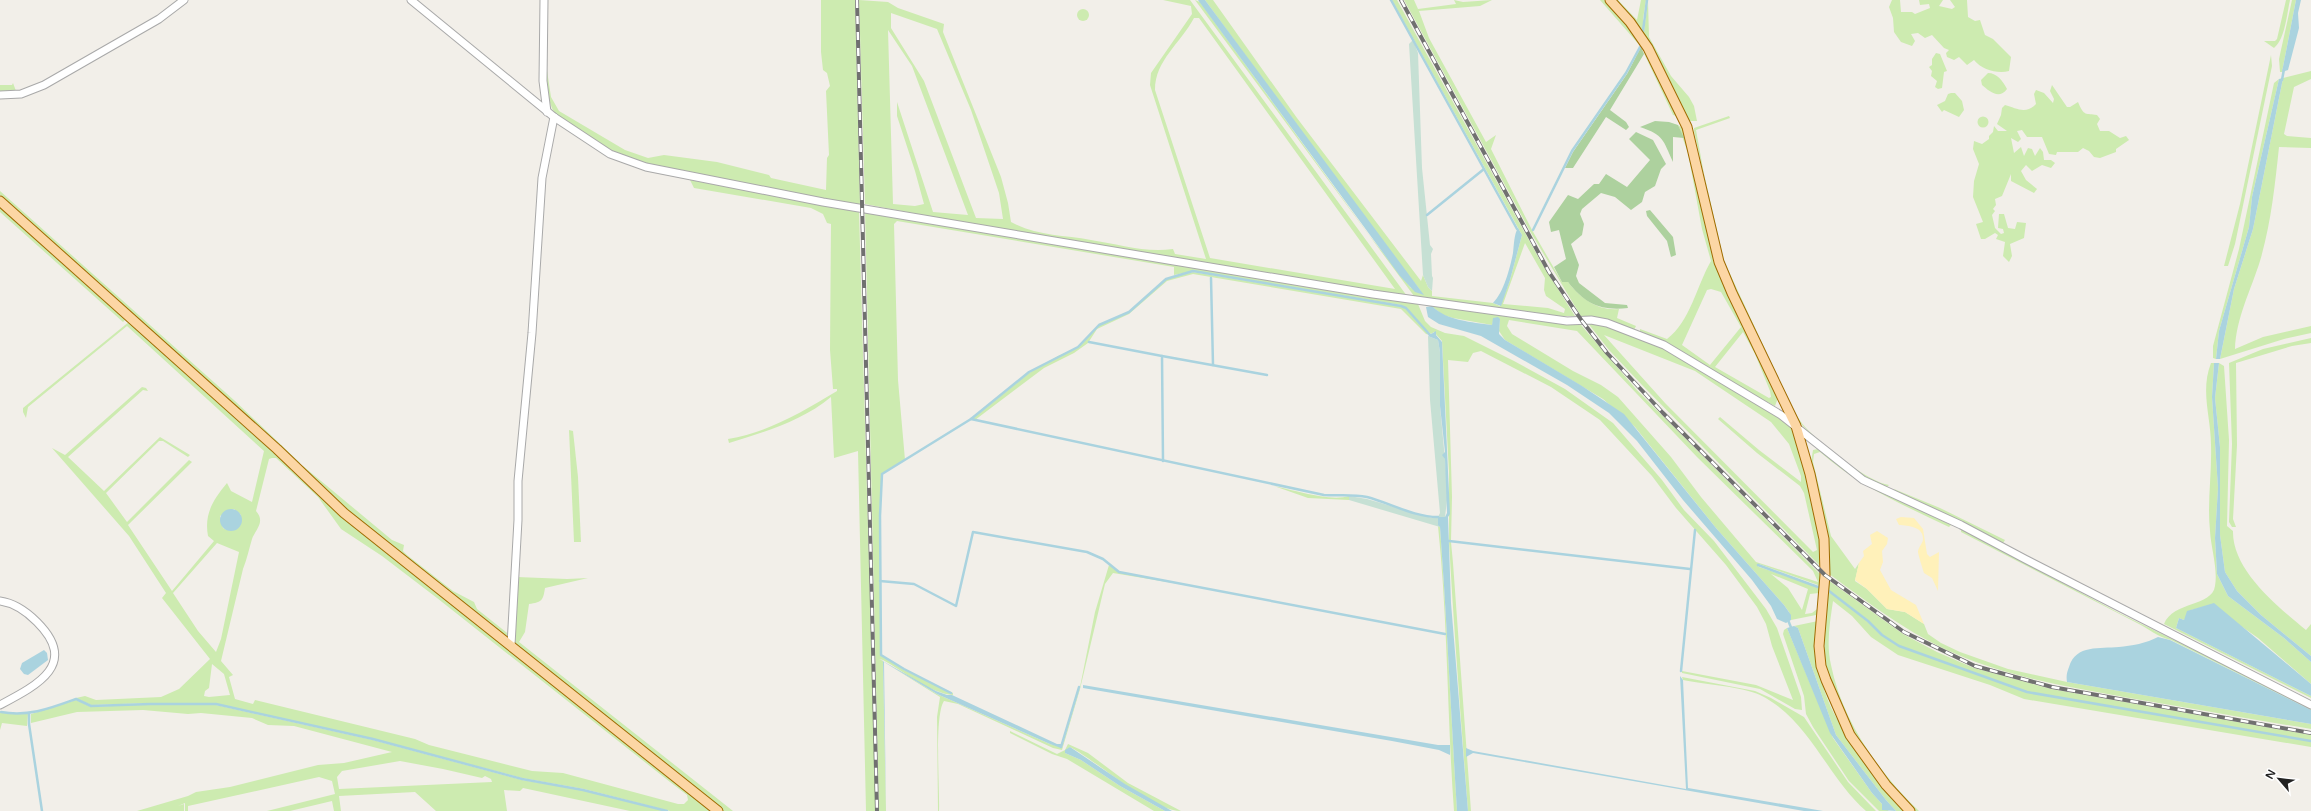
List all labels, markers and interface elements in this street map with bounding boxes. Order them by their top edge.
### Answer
north arrow [2259,759,2299,799]
text: N [2263,768,2278,781]

